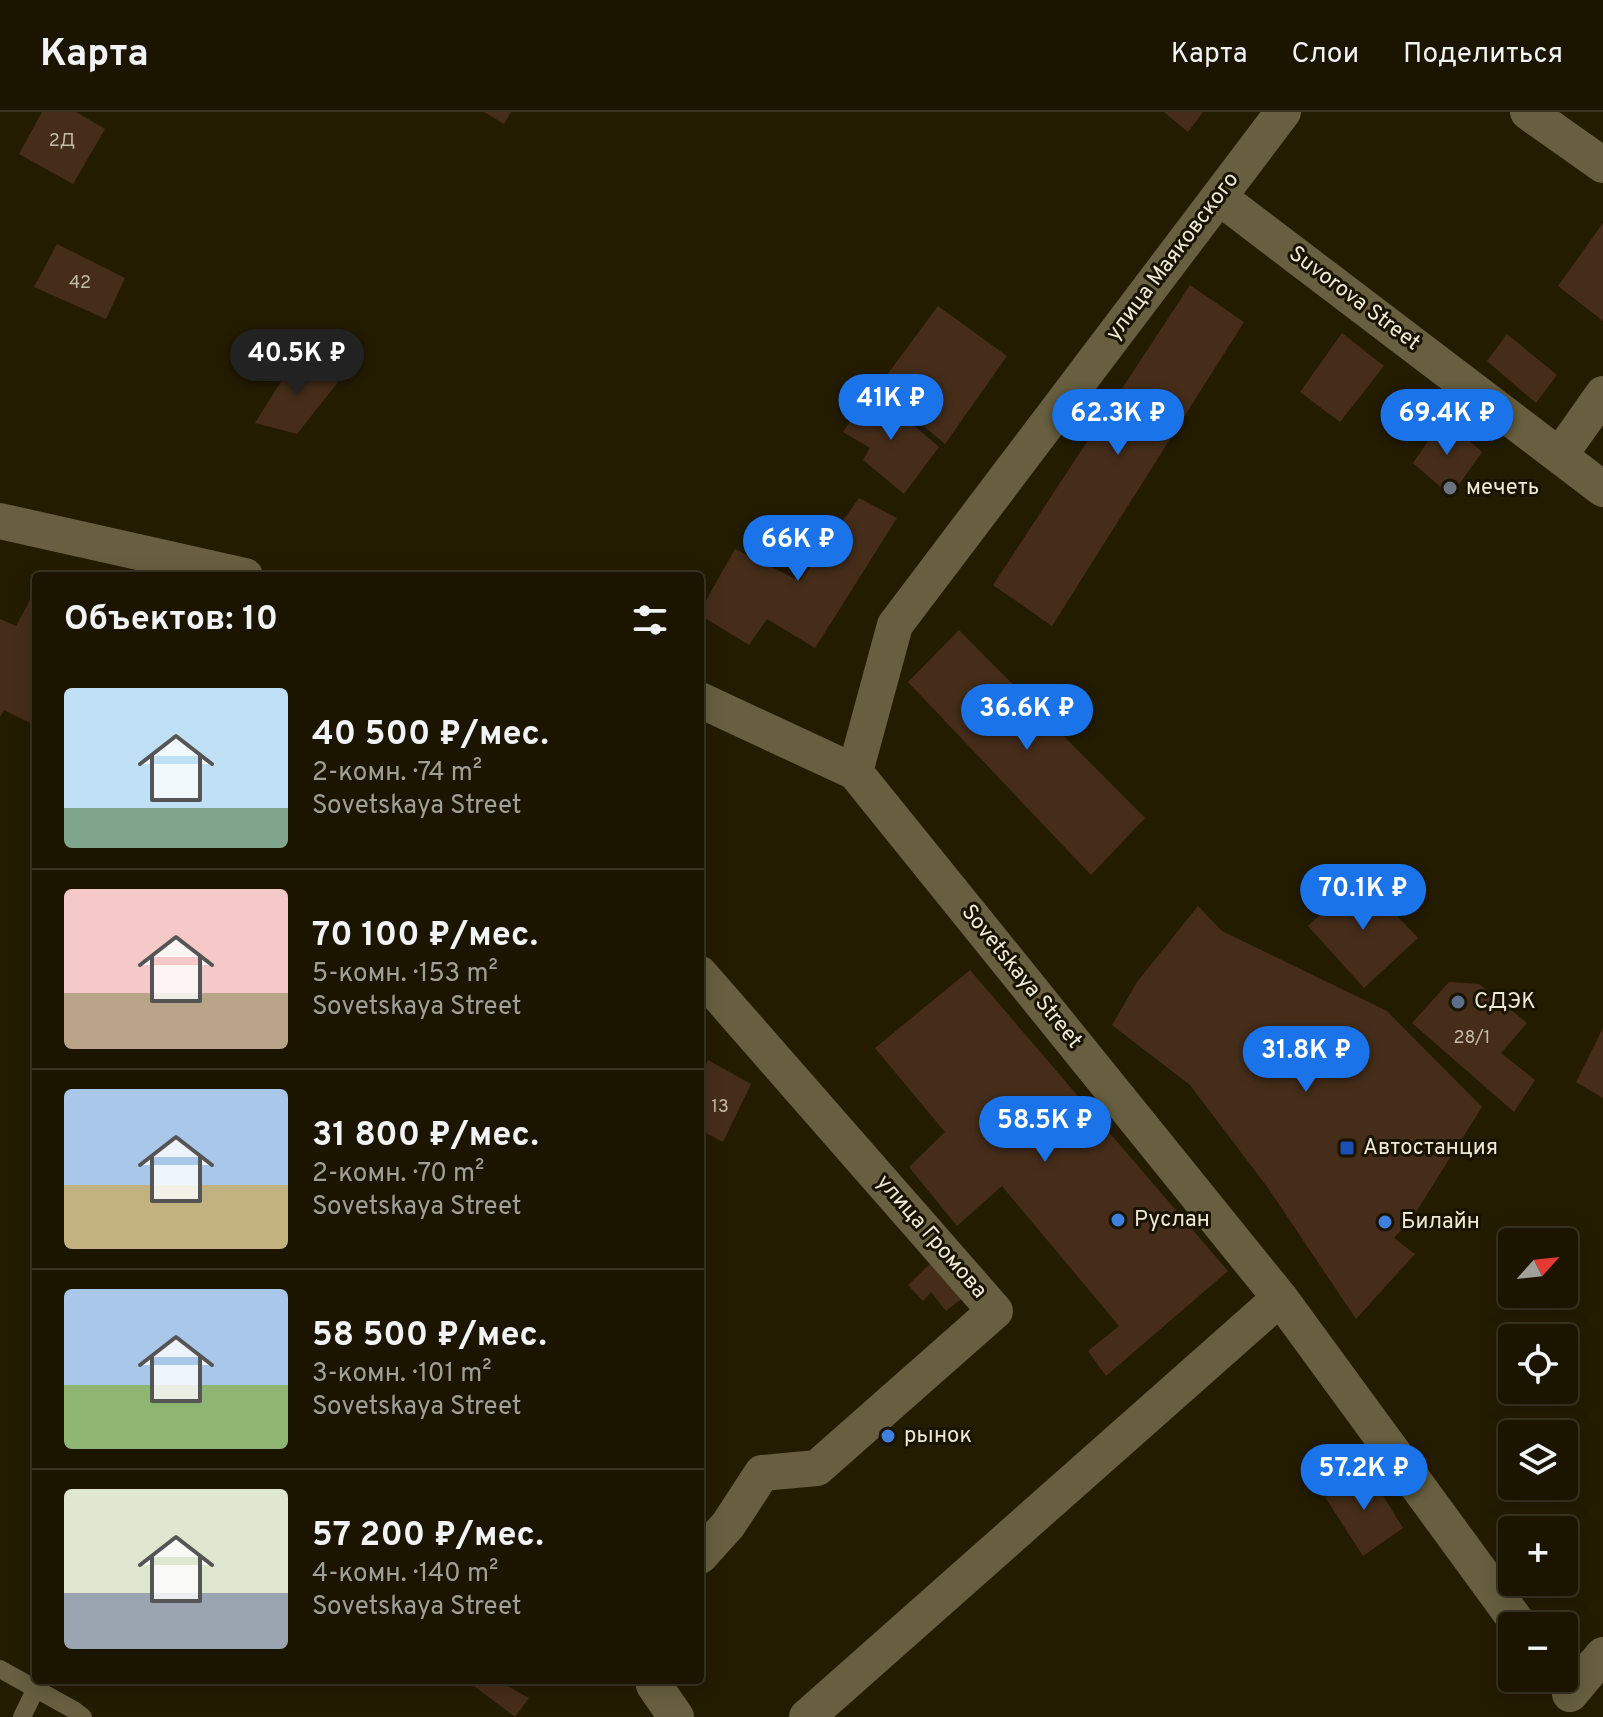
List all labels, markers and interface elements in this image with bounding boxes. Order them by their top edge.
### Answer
text: Карта [40,31,149,80]
text: Карта [1171,37,1247,73]
text: Слои [1291,37,1359,73]
text: Поделиться [1403,37,1563,73]
house number: 2Д [49,130,75,153]
street label: улица Маяковского [1101,167,1245,347]
street label: Suvorova Street [1283,241,1425,357]
house number: 42 [69,272,91,295]
pin: 40.5K ₽ [223,329,371,397]
text: 40.5K ₽ [248,338,346,371]
pin: 41K ₽ [835,374,947,442]
text: 41K ₽ [856,383,926,416]
pin: 62.3K ₽ [1044,389,1192,457]
pin: 69.4K ₽ [1373,389,1521,457]
text: 62.3K ₽ [1070,398,1166,431]
text: 69.4K ₽ [1398,398,1496,431]
place label: мечеть [1466,475,1539,502]
marker: мечеть [1441,479,1459,497]
pin: 66K ₽ [742,515,854,583]
text: 66K ₽ [761,524,835,557]
icon: filters [628,598,672,642]
text: Объектов: 10 [64,599,278,642]
pin: 36.6K ₽ [953,684,1101,752]
text: 36.6K ₽ [979,693,1075,726]
text: 40 500 ₽/мес. [312,714,549,757]
icon: home [128,720,224,816]
text: 2-комн. · 74 m² [312,757,482,790]
text: Sovetskaya Street [312,790,522,823]
pin: 70.1K ₽ [1289,864,1437,932]
text: 70.1K ₽ [1318,873,1408,906]
street label: Sovetskaya Street [955,900,1087,1054]
text: 70 100 ₽/мес. [312,915,538,958]
icon: home [128,921,224,1017]
text: 5-комн. · 153 m² [312,958,498,991]
place label: СДЭК [1474,989,1536,1016]
text: Sovetskaya Street [312,991,522,1024]
marker: СДЭК [1449,993,1467,1011]
pin: 31.8K ₽ [1232,1026,1380,1094]
house number: 28/1 [1453,1027,1491,1050]
text: 31.8K ₽ [1261,1035,1351,1068]
house number: 13 [711,1096,729,1119]
pin: 58.5K ₽ [971,1096,1119,1164]
text: 58.5K ₽ [997,1105,1093,1138]
text: 31 800 ₽/мес. [312,1115,539,1158]
icon: home [128,1121,224,1217]
place label: Автостанция [1363,1135,1498,1162]
marker: Автостанция [1338,1139,1356,1157]
text: 2-комн. · 70 m² [312,1158,485,1191]
street label: улица Громова [870,1169,992,1305]
text: Sovetskaya Street [312,1191,522,1224]
place label: Руслан [1134,1207,1210,1234]
place label: Билайн [1401,1209,1480,1236]
marker: Руслан [1109,1211,1127,1229]
marker: Билайн [1376,1213,1394,1231]
north arrow [1498,1228,1578,1308]
map controls [1498,1228,1578,1692]
text: 58 500 ₽/мес. [312,1315,547,1358]
icon: home [128,1321,224,1417]
button: locate [1498,1324,1578,1404]
text: 3-комн. · 101 m² [312,1358,492,1391]
text: Sovetskaya Street [312,1391,522,1424]
button: layers [1498,1420,1578,1500]
place label: рынок [904,1423,972,1450]
marker: рынок [879,1427,897,1445]
pin: 57.2K ₽ [1290,1444,1438,1512]
text: 57.2K ₽ [1319,1453,1409,1486]
text: 57 200 ₽/мес. [312,1515,544,1558]
button: + [1498,1516,1578,1596]
icon: home [128,1521,224,1617]
text: 4-комн. · 140 m² [312,1558,498,1591]
text: Sovetskaya Street [312,1591,522,1624]
button: − [1498,1612,1578,1692]

